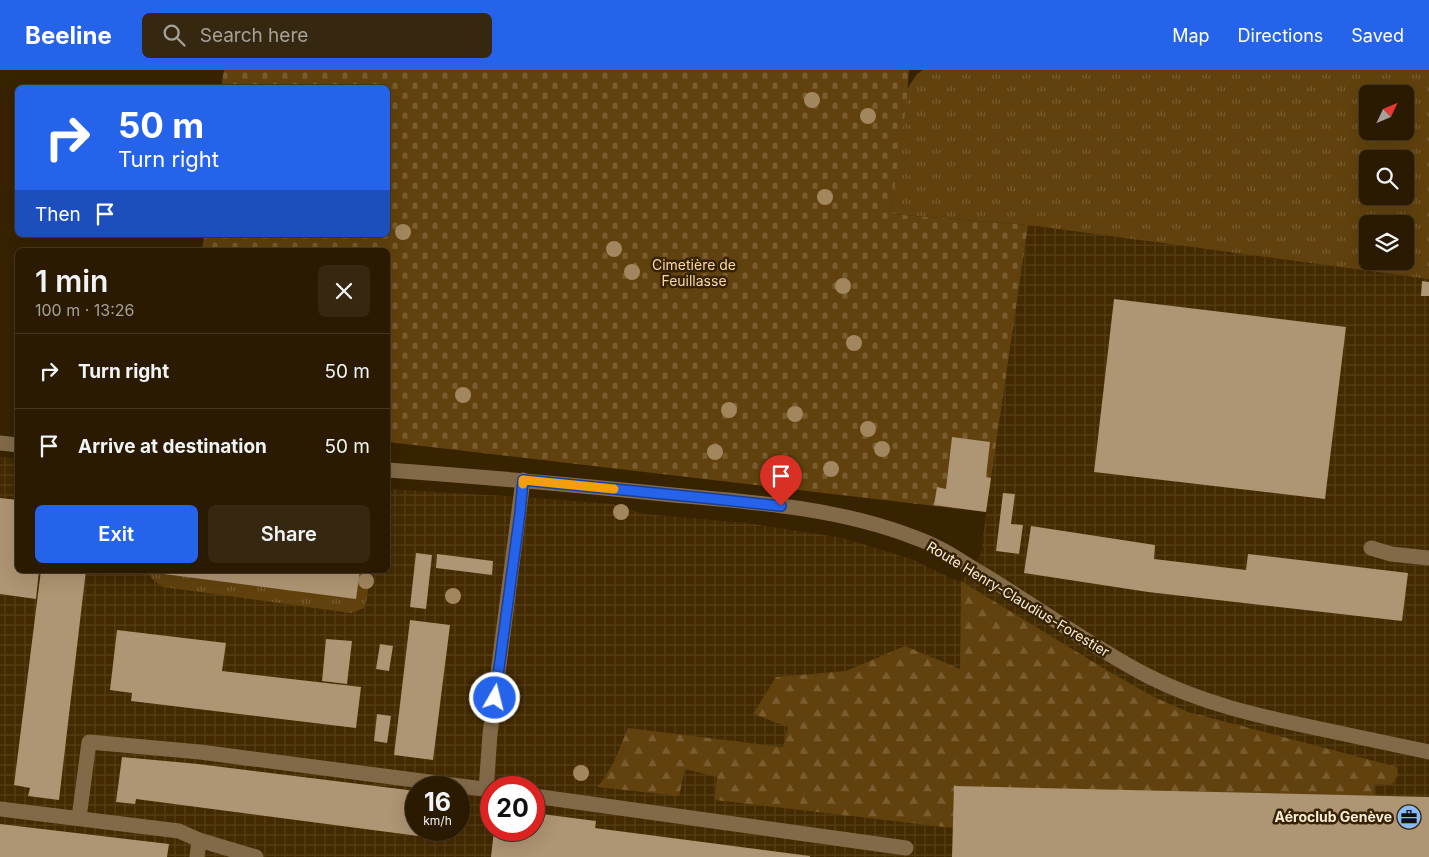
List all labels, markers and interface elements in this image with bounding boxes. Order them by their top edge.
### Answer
search box [142,13,492,58]
text: Beeline [25,21,112,50]
icon: search [160,21,188,49]
text: Search here [200,24,308,47]
text: Map [1172,25,1210,46]
text: Directions [1238,25,1323,46]
text: Saved [1351,25,1404,46]
north arrow [1359,85,1414,140]
map controls [1359,85,1414,270]
text: 50 m [118,104,204,146]
icon: right [35,105,100,170]
text: Turn right [118,146,219,172]
button: search [1359,150,1414,205]
icon: arrive [91,200,119,228]
text: Then [35,203,81,226]
button: layers [1359,215,1414,270]
park label: Cimetière de Feuillasse [652,256,736,289]
text: 1 min [35,263,108,299]
button: close [318,265,370,317]
text: 100 m · 13:26 [35,300,135,320]
icon: right [35,357,63,385]
text: Turn right [78,360,169,383]
text: 50 m [324,360,370,383]
icon: arrive [35,432,63,460]
text: Arrive at destination [78,435,267,458]
text: 50 m [324,435,370,458]
pin [760,455,802,506]
icon: arrive [767,462,795,490]
button: Exit [35,505,198,563]
button: Share [208,505,370,563]
street label: Route Henry-Claudius-Forestier [924,537,1113,660]
position arrow [468,671,520,723]
speed limit sign: 20 [480,776,545,841]
text: 16 [424,787,451,817]
office icon: Aéroclub Genève [1396,804,1422,830]
place label: Aéroclub Genève [1275,808,1392,825]
text: km/h [423,813,452,828]

